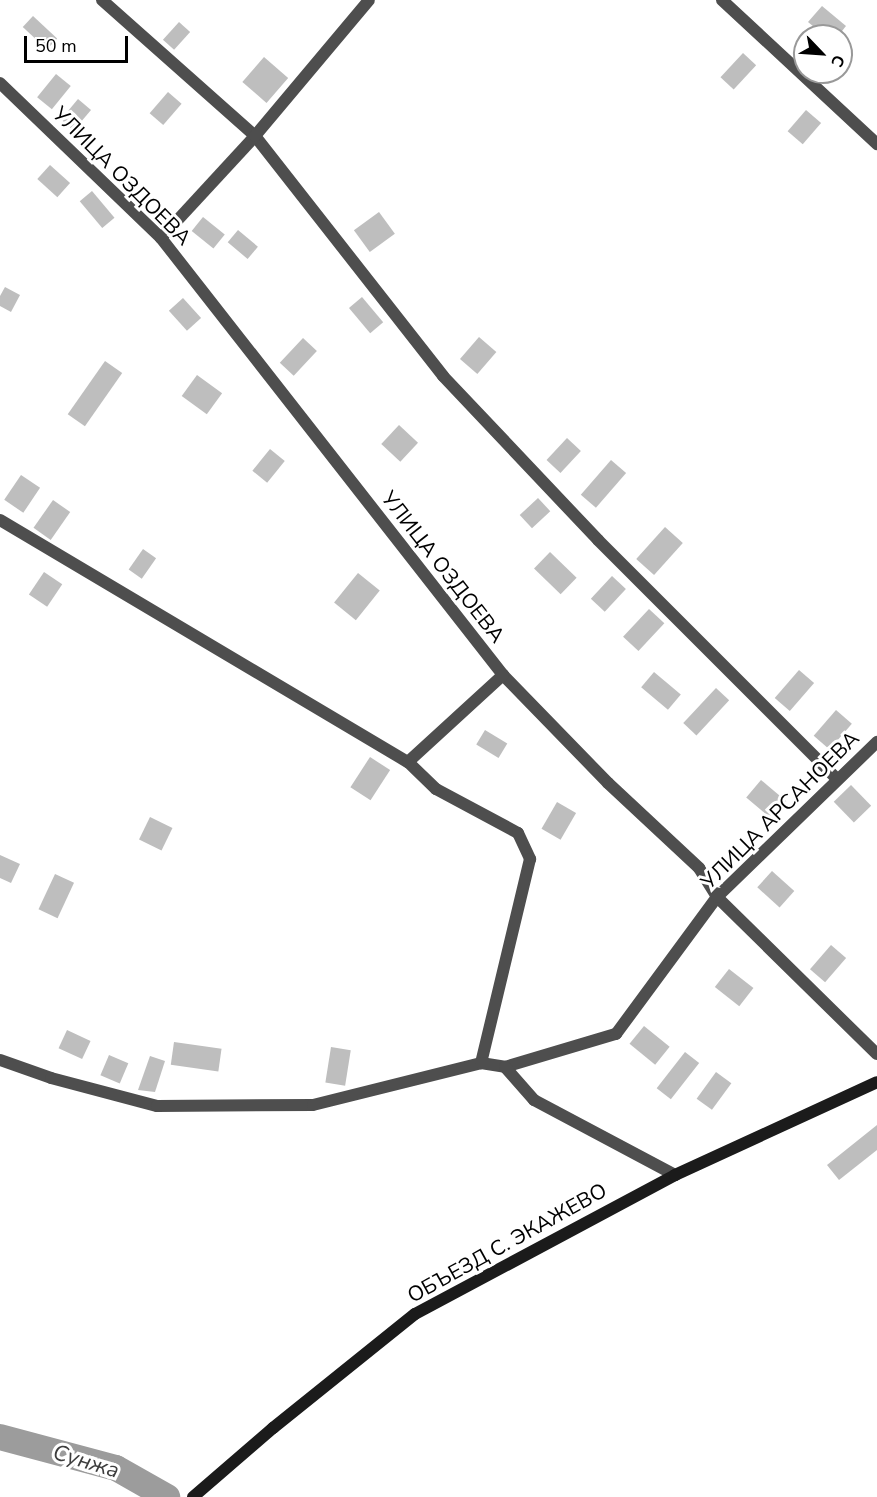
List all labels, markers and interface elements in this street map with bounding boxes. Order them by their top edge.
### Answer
scale bar [27,24,130,62]
north arrow [793,24,853,84]
text: 50 m [35,34,77,58]
text: С [825,51,850,70]
street label: УЛИЦА ОЗДОЕВА [48,102,196,250]
street label: УЛИЦА ОЗДОЕВА [376,486,510,648]
street label: УЛИЦА АРСАНОЕВА [696,726,864,894]
street label: ОБЪЕЗД С. ЭКАЖЕВО [403,1178,611,1308]
water label: Сунжа [50,1439,122,1485]

